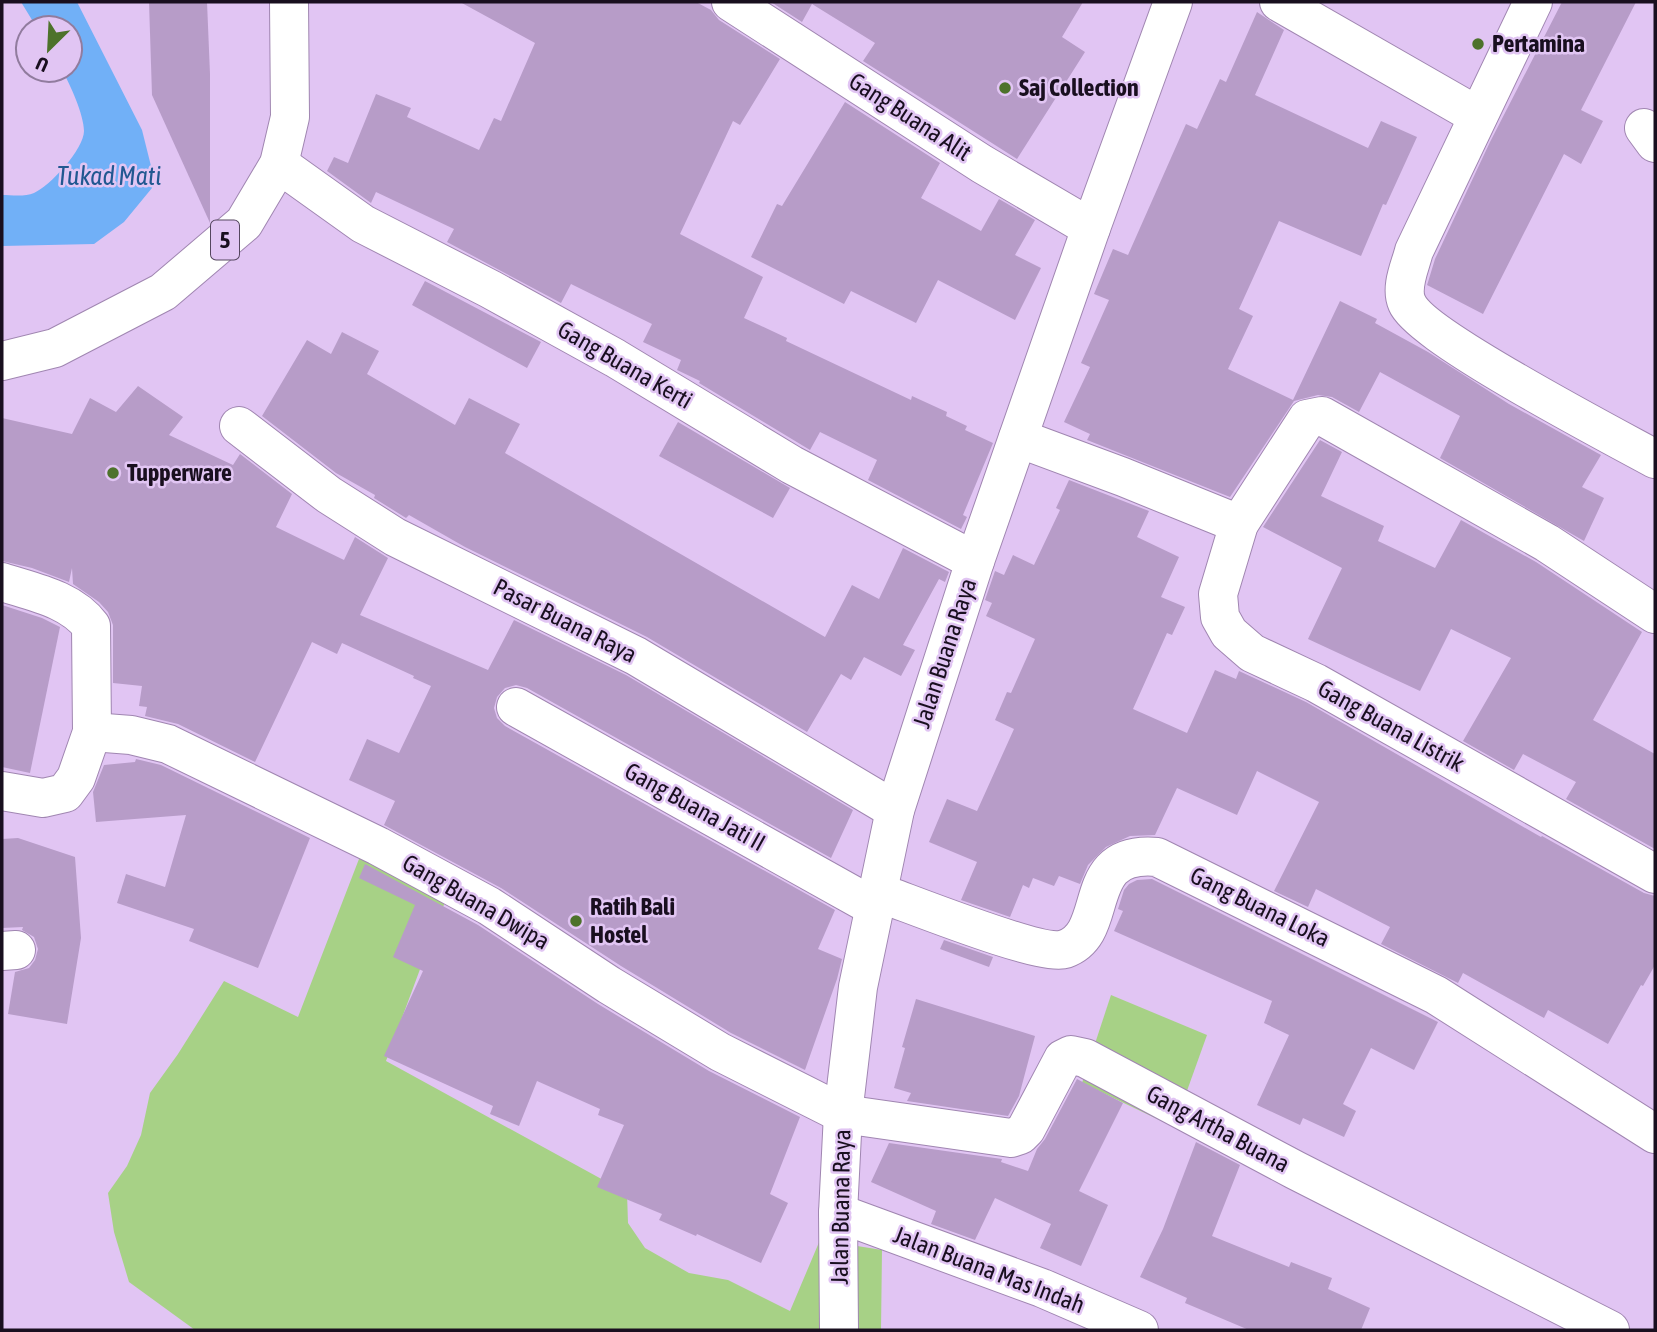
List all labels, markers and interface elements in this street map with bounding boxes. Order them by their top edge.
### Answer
north arrow [14,14,84,84]
place label: Pertamina [1492,30,1585,57]
marker: Pertamina [1470,36,1486,52]
text: U [32,52,52,77]
street label: Gang Buana Alit [844,67,976,166]
place label: Saj Collection [1019,74,1139,101]
marker: Saj Collection [997,80,1013,96]
water label: Tukad Mati [57,161,161,191]
road number: 5 [211,220,239,260]
street label: Gang Buana Kerti [553,315,697,414]
place label: Tupperware [127,459,232,486]
marker: Tupperware [105,465,121,481]
street label: Pasar Buana Raya [489,573,641,668]
street label: Jalan Buana Raya [908,575,981,731]
street label: Gang Buana Listrik [1314,674,1469,777]
street label: Gang Buana Jati II [620,757,770,856]
street label: Gang Buana Dwipa [398,849,555,955]
street label: Gang Buana Loka [1186,861,1334,952]
place label: Ratih Bali Hostel [590,893,675,948]
marker: Ratih Bali Hostel [568,913,584,929]
street label: Gang Artha Buana [1142,1080,1294,1177]
street label: Jalan Buana Raya [826,1129,855,1285]
street label: Jalan Buana Mas Indah [890,1221,1089,1318]

